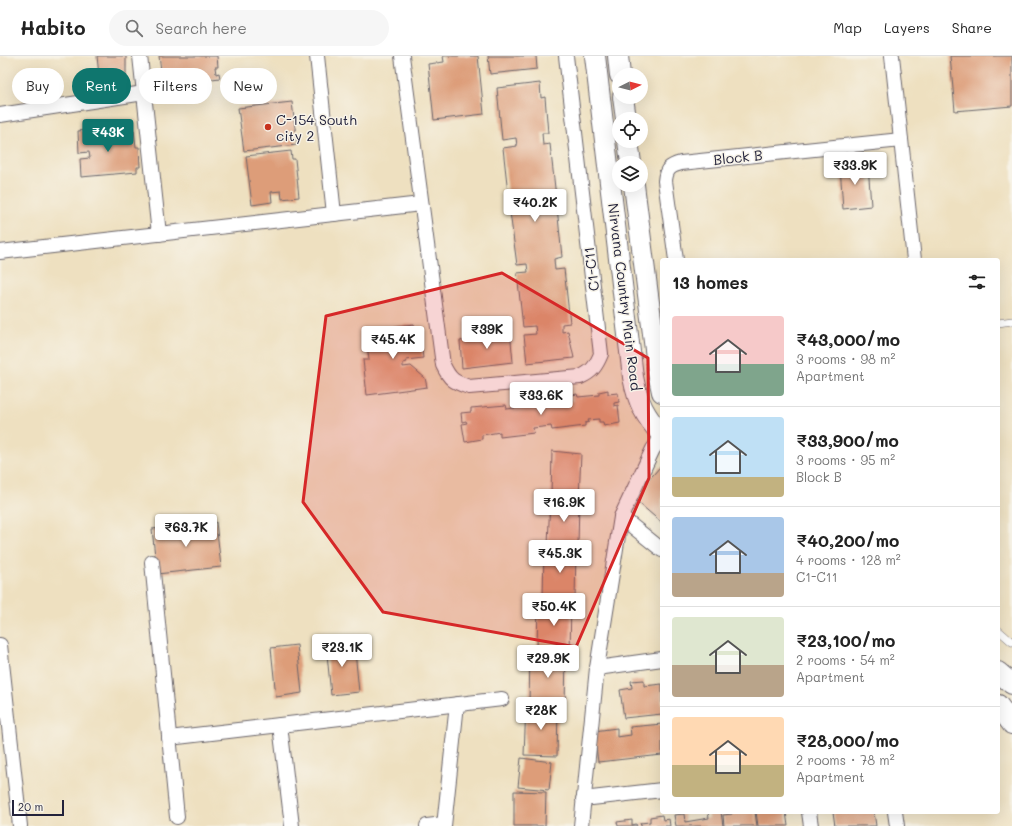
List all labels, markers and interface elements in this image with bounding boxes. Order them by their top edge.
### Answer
search box [109,10,389,46]
text: Habito [20,15,85,40]
icon: search [123,17,145,39]
text: Search here [155,18,247,38]
text: Map [833,18,862,37]
text: Layers [884,18,930,37]
text: Share [952,18,992,37]
chip: Buy [12,68,64,104]
chip: Rent [72,68,131,104]
chip: Filters [139,68,212,104]
chip: New [220,68,277,104]
north arrow [612,68,648,104]
map controls [612,68,648,192]
place label: C-154 South city 2 [276,110,357,145]
button: locate [612,112,648,148]
pin: ₹43K [84,119,132,153]
marker: C-154 South city 2 [263,122,273,132]
text: ₹43K [91,123,125,140]
street label: Block B [712,145,764,169]
pin: ₹33.9K [822,152,888,186]
button: layers [612,156,648,192]
text: ₹33.9K [833,156,877,173]
pin: ₹40.2K [502,189,568,223]
text: ₹40.2K [512,193,558,210]
street label: Nirvana Country Main Road [604,202,646,392]
street label: C1-C11 [579,246,603,292]
text: 13 homes [672,271,748,293]
icon: filters [966,271,988,293]
pin: ₹39K [463,316,511,350]
text: ₹39K [471,320,503,337]
pin: ₹45.4K [360,326,426,360]
text: ₹43,000/mo [796,328,900,350]
text: ₹45.4K [370,330,416,347]
icon: home [704,332,752,380]
text: 3 rooms · 98 m² [796,350,895,367]
text: Apartment [796,367,865,384]
pin: ₹33.6K [508,382,574,416]
text: ₹33.6K [519,386,563,403]
text: ₹33,900/mo [796,429,899,451]
icon: home [704,433,752,481]
text: 3 rooms · 95 m² [796,451,895,468]
text: Block B [796,468,842,485]
pin: ₹16.9K [531,489,597,523]
text: ₹16.9K [543,493,585,510]
pin: ₹63.7K [153,514,219,548]
text: ₹63.7K [164,518,208,535]
text: ₹40,200/mo [796,529,899,551]
icon: home [704,533,752,581]
pin: ₹45.3K [527,540,593,574]
text: ₹45.3K [538,544,582,561]
text: 4 rooms · 128 m² [796,551,901,568]
text: C1-C11 [796,568,837,585]
pin: ₹50.4K [521,593,587,627]
text: ₹50.4K [531,597,577,614]
text: ₹23,100/mo [796,629,895,651]
icon: home [704,633,752,681]
pin: ₹23.1K [309,634,375,668]
text: ₹23.1K [321,638,363,655]
pin: ₹29.9K [515,645,581,679]
text: ₹29.9K [526,649,570,666]
text: 2 rooms · 54 m² [796,651,895,668]
text: Apartment [796,668,865,685]
pin: ₹28K [517,697,565,731]
text: ₹28K [525,701,557,718]
text: ₹28,000/mo [796,729,899,751]
icon: home [704,733,752,781]
text: 2 rooms · 78 m² [796,751,895,768]
text: Apartment [796,768,865,785]
scale bar [12,798,64,817]
text: 20 m [18,799,43,814]

